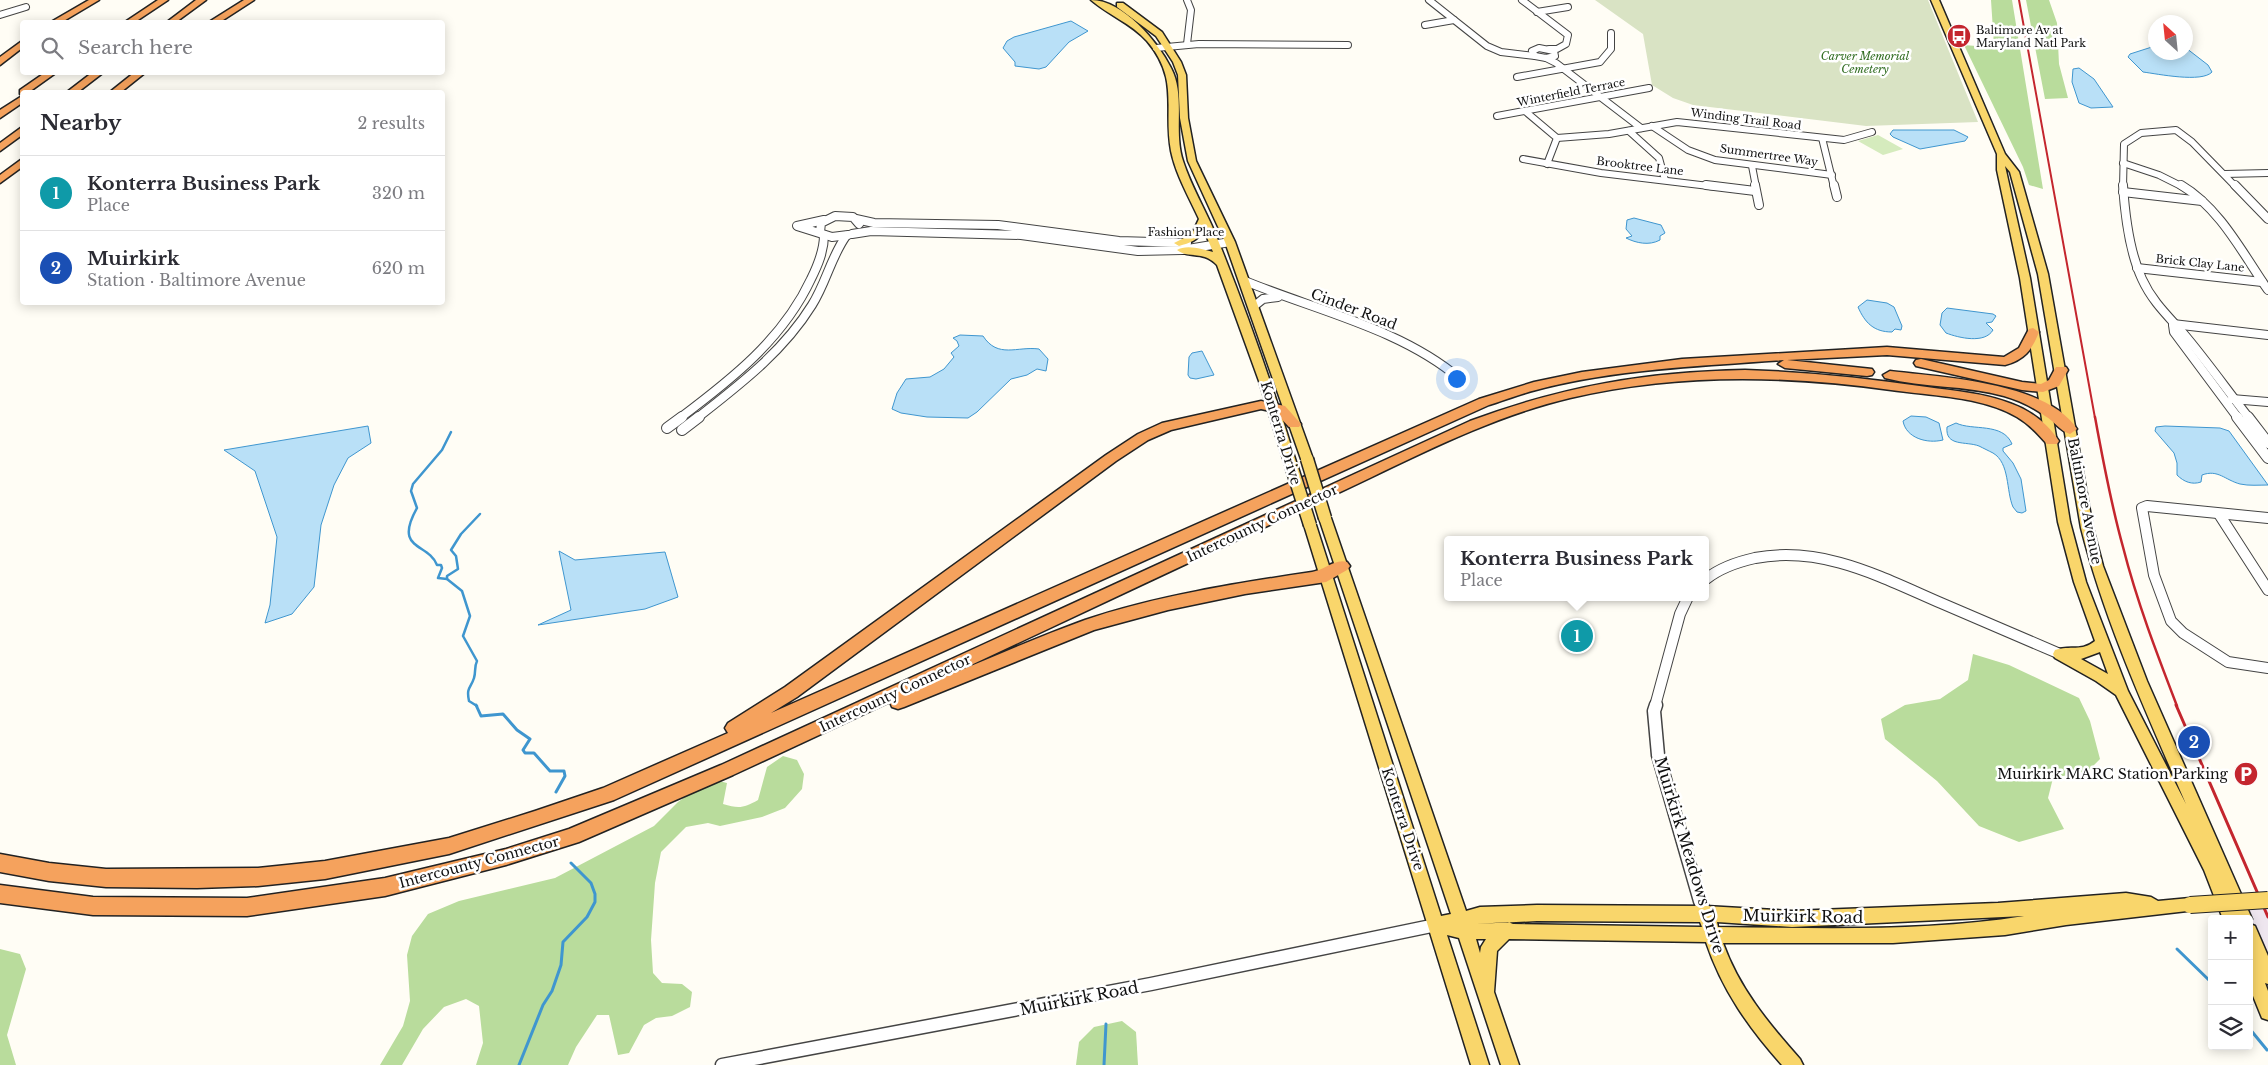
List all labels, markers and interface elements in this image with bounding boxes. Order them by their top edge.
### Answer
north arrow [2148,15,2193,60]
search box [20,20,445,75]
bus stop icon: Baltimore Av at Maryland Natl Park [1946,23,1972,49]
place label: Baltimore Av at Maryland Natl Park [1976,23,2086,50]
icon: search [38,34,66,62]
text: Search here [78,36,193,59]
park label: Carver Memorial Cemetery [1821,49,1910,76]
street label: Winterfield Terrace [1515,75,1626,110]
street label: Winding Trail Road [1689,105,1803,133]
text: Nearby [40,110,121,136]
text: 2 results [357,113,425,133]
street label: Summertree Way [1719,141,1819,169]
street label: Brooktree Lane [1596,154,1684,178]
text: Konterra Business Park [87,172,320,195]
text: 1 [53,183,59,203]
text: 320 m [372,183,425,203]
text: Place [87,195,130,215]
street label: Fashion Place [1148,225,1224,239]
text: Muirkirk [87,247,180,270]
street label: Brick Clay Lane [2155,251,2245,275]
text: 2 [51,258,61,278]
text: 620 m [372,258,425,278]
text: Station · Baltimore Avenue [87,270,306,290]
street label: Cinder Road [1308,284,1400,334]
your location [1444,366,1470,392]
street label: Konterra Drive [1257,379,1305,487]
street label: Baltimore Avenue [2064,436,2106,566]
street label: Intercounty Connector [1183,480,1341,566]
popup [1444,536,1709,601]
text: Konterra Business Park [1460,547,1693,570]
text: Place [1460,570,1503,590]
pin: 1 [1561,617,1593,655]
street label: Intercounty Connector [816,650,974,736]
pin: 2 [2178,723,2210,761]
street label: Muirkirk Meadows Drive [1650,754,1730,956]
parking icon: Muirkirk MARC Station Parking [2233,761,2259,787]
street label: Konterra Drive [1378,765,1428,873]
place label: Muirkirk MARC Station Parking [1997,765,2229,783]
street label: Intercounty Connector [397,832,561,892]
street label: Muirkirk Road [1742,905,1864,927]
map controls [2208,915,2253,1050]
button: + [2208,915,2253,960]
button: − [2208,960,2253,1005]
street label: Muirkirk Road [1018,977,1140,1019]
button: layers [2208,1005,2253,1050]

